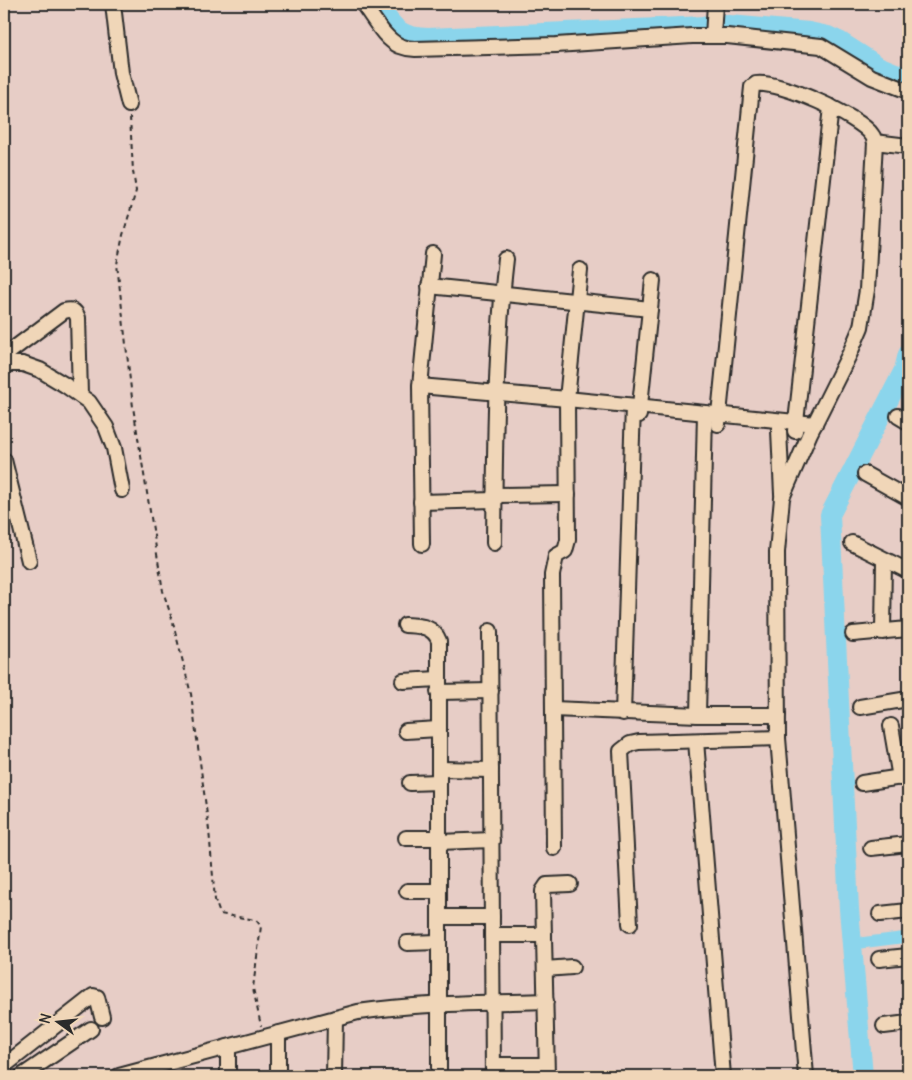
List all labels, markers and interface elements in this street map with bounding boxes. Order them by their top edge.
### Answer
north arrow [32,998,82,1048]
text: N [35,1012,55,1026]

